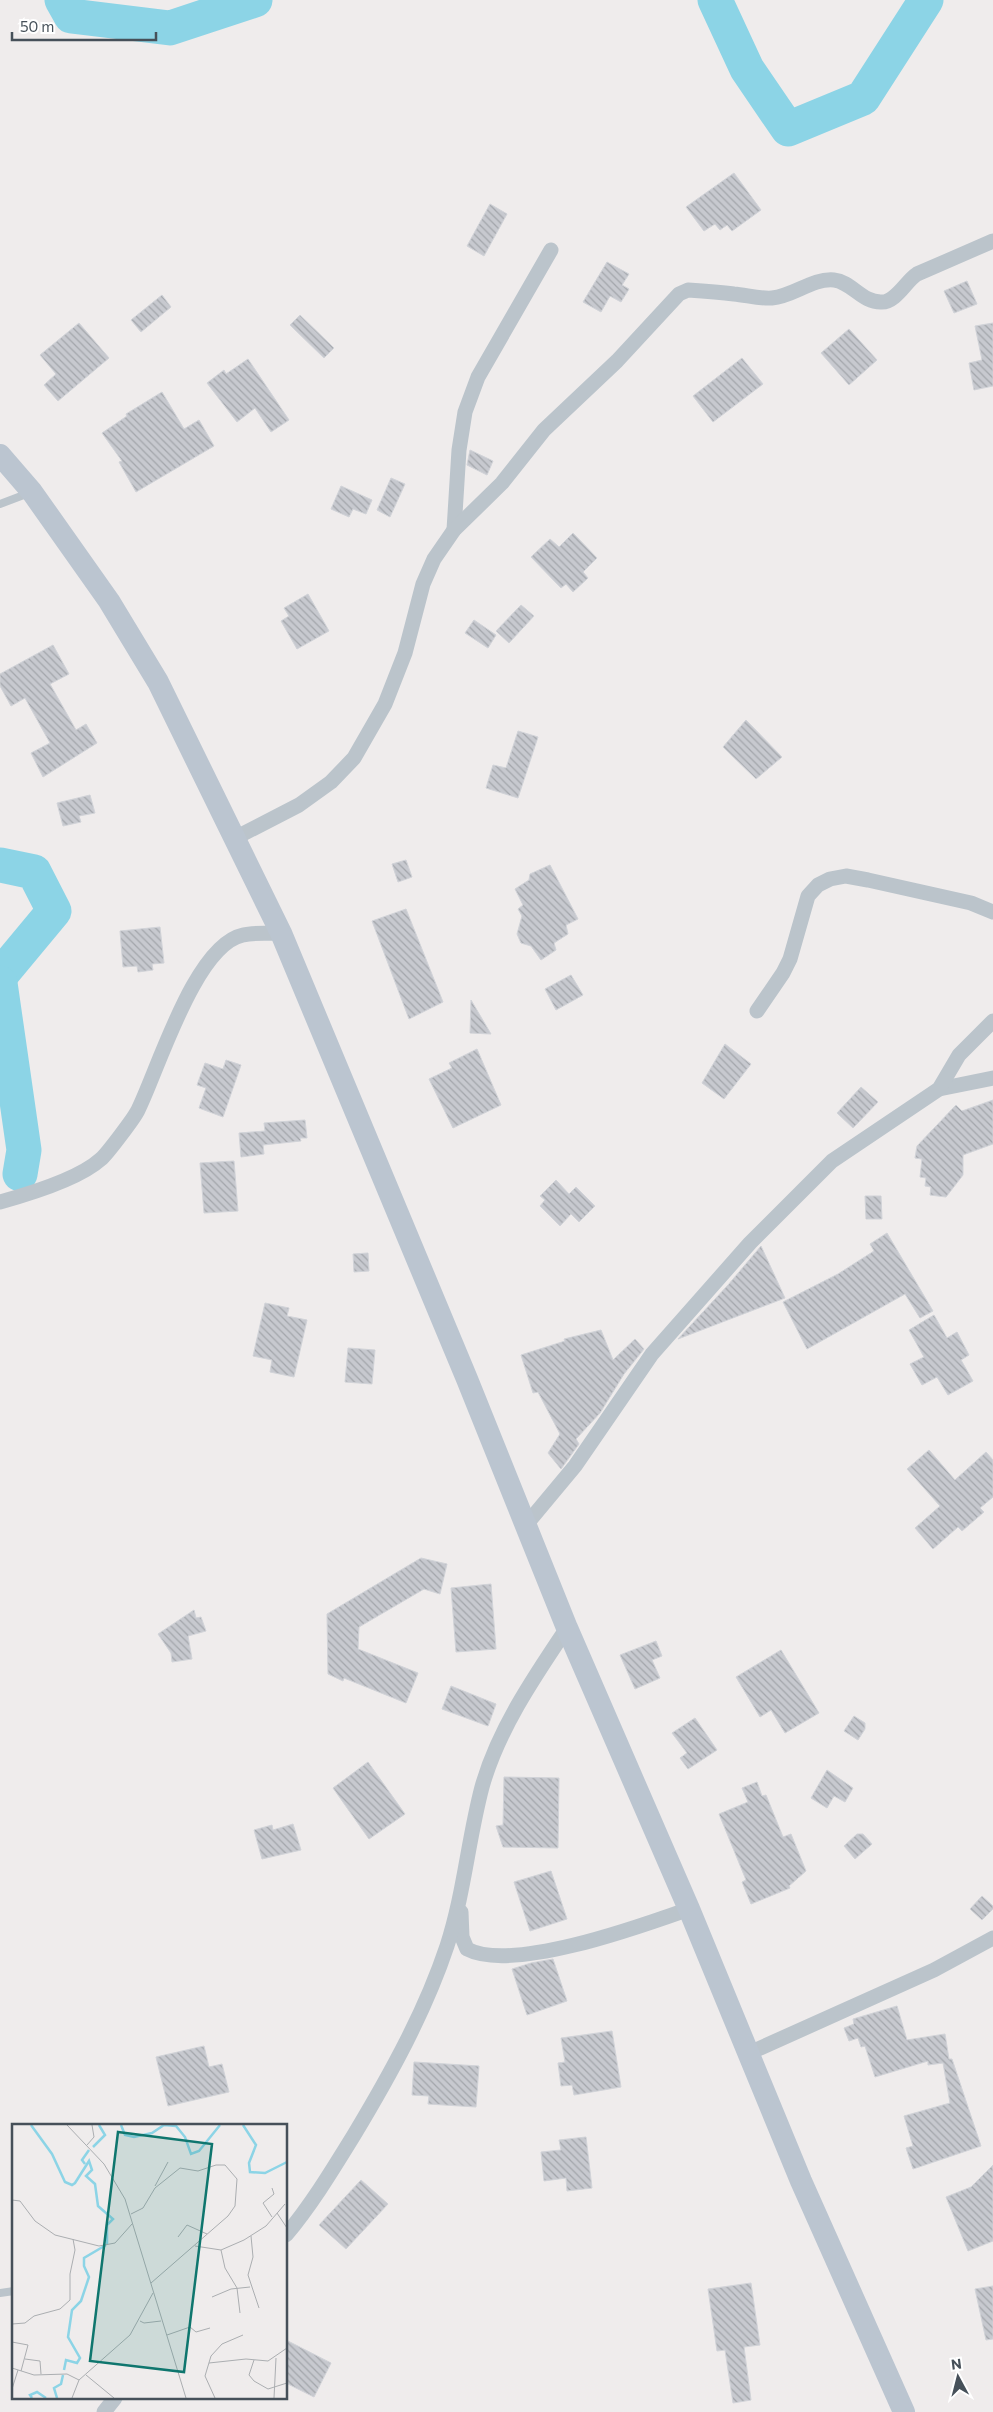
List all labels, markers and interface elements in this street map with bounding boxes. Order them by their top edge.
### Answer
scale bar [12,10,156,42]
text: 50 m [20,17,54,35]
inset map [12,2124,288,2400]
north arrow [933,2352,983,2402]
text: N [950,2355,963,2373]

